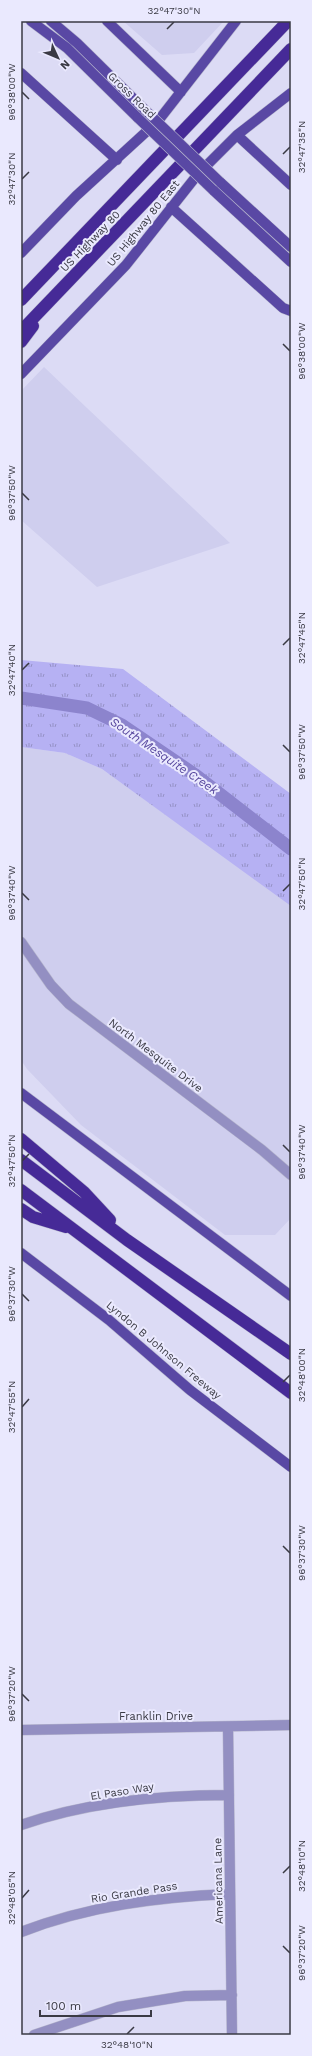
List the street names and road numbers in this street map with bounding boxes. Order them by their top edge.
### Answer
street label: Gross Road [105,69,158,121]
street label: US Highway 80 East [105,177,182,269]
street label: US Highway 80 [58,208,123,275]
street label: North Mesquite Drive [106,1016,205,1095]
street label: Lyndon B Johnson Freeway [104,1299,224,1402]
street label: Franklin Drive [119,1710,193,1723]
street label: El Paso Way [89,1780,155,1803]
street label: Americana Lane [211,1838,226,1924]
street label: Rio Grande Pass [90,1879,178,1906]

